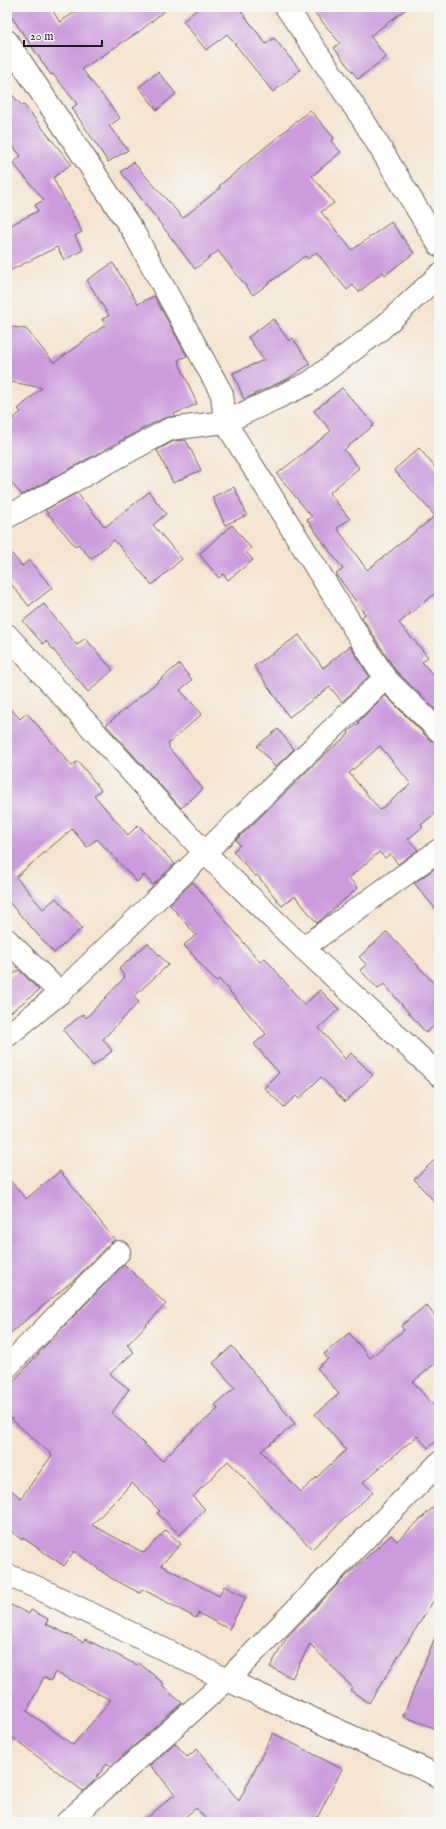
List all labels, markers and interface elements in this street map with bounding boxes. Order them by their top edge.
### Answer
scale bar [24,22,102,48]
text: 20 m [30,29,53,44]

